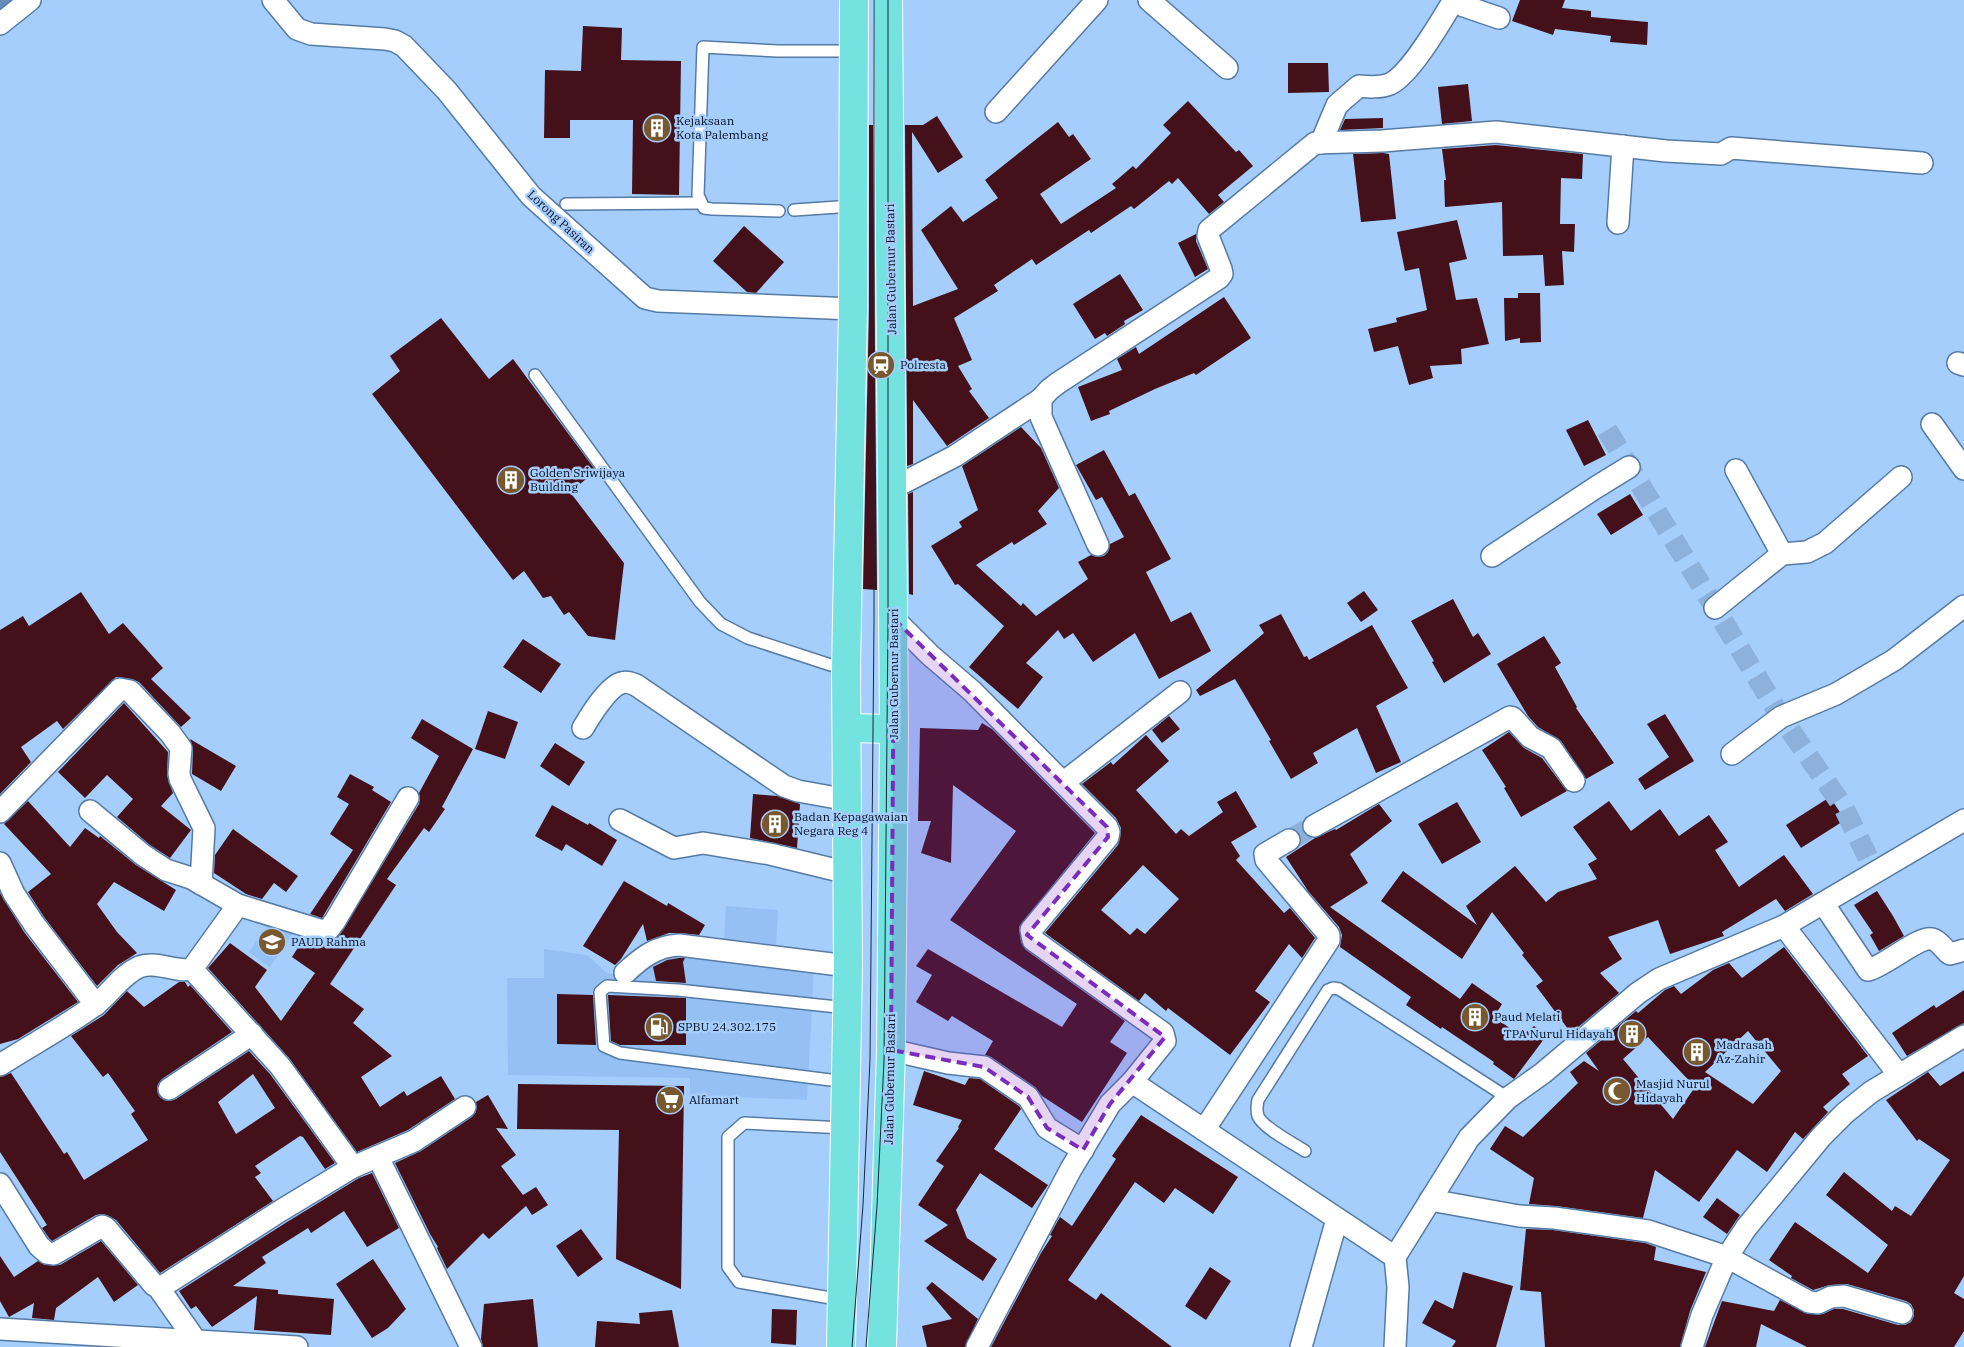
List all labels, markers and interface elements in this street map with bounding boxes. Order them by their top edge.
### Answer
building icon: Kejaksaan Kota Palembang [642,113,672,143]
place label: Kejaksaan Kota Palembang [676,113,768,142]
street label: Lorong Pasiran [525,187,598,257]
street label: Jalan Gubernur Bastari [882,203,899,335]
station icon: Polresta [866,350,896,380]
place label: Polresta [900,357,946,372]
building icon: Golden Sriwijaya Building [496,465,526,495]
place label: Golden Sriwijaya Building [530,465,626,494]
street label: Jalan Gubernur Bastari [886,608,901,740]
building icon: Badan Kepagawaian Negara Reg 4 [760,809,790,839]
place label: Badan Kepagawaian Negara Reg 4 [794,809,909,838]
school or university icon: PAUD Rahma [257,927,287,957]
place label: PAUD Rahma [291,934,367,949]
building icon: Paud Melati [1460,1002,1490,1032]
place label: Paud Melati [1494,1009,1560,1024]
fuel station icon: SPBU 24.302.175 [644,1012,674,1042]
street label: Jalan Gubernur Bastari [881,1013,898,1145]
place label: SPBU 24.302.175 [678,1019,776,1034]
building icon: TPA Nurul Hidayah [1617,1019,1647,1049]
place label: TPA Nurul Hidayah [1504,1026,1614,1041]
building icon: Madrasah Az-Zahir [1682,1037,1712,1067]
place label: Madrasah Az-Zahir [1716,1037,1773,1066]
mosque icon: Masjid Nurul Hidayah [1602,1076,1632,1106]
place label: Masjid Nurul Hidayah [1636,1076,1710,1105]
supermarket icon: Alfamart [655,1085,685,1115]
place label: Alfamart [689,1092,739,1107]

